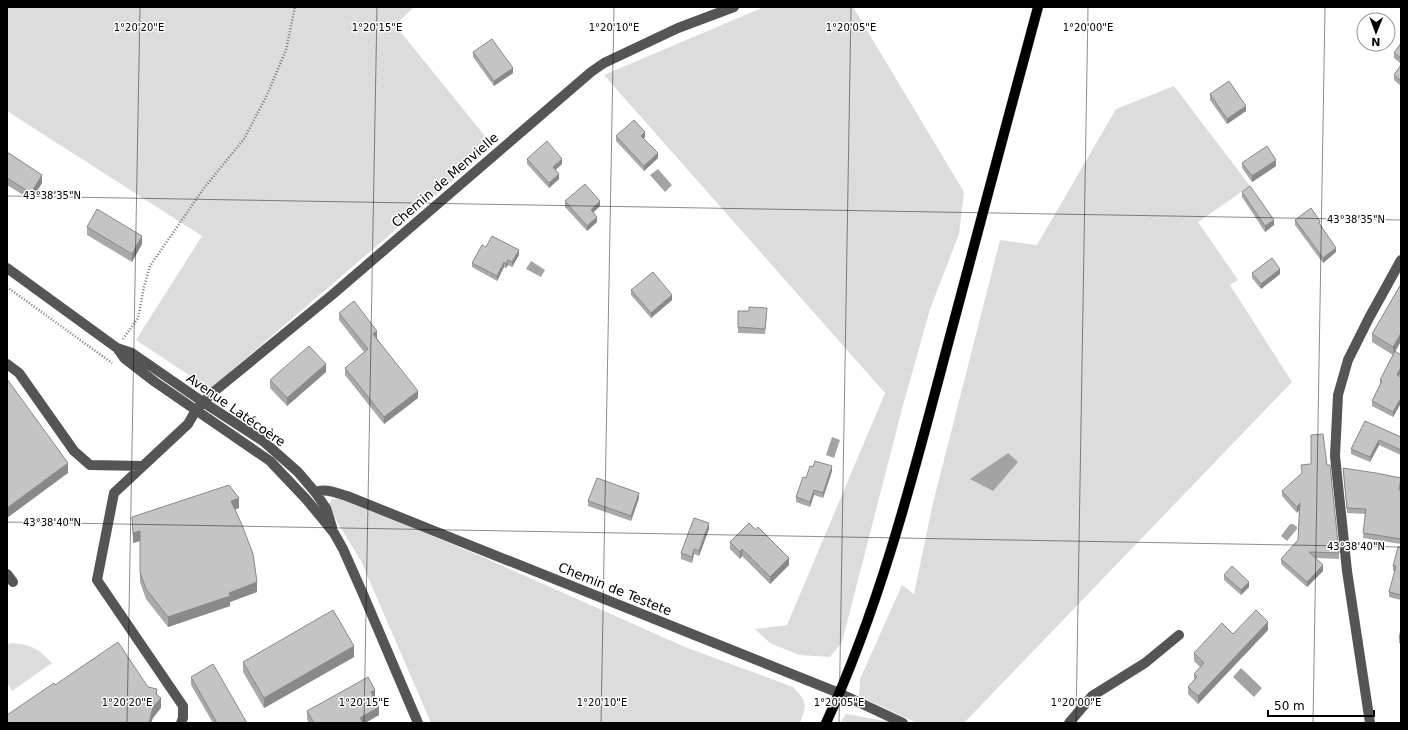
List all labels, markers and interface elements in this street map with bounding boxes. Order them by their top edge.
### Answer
north arrow [1356,12,1396,52]
text: 1°20'20"E [114,22,164,33]
text: 1°20'15"E [352,22,402,33]
text: 1°20'10"E [589,22,639,33]
text: 1°20'05"E [826,22,876,33]
text: 1°20'00"E [1063,22,1113,33]
text: N [1371,35,1381,48]
street label: Chemin de Menvielle [389,130,501,230]
text: 43°38'35"N [23,190,81,201]
text: 43°38'35"N [1327,214,1385,225]
street label: Avenue Latécoère [184,370,288,450]
text: 43°38'40"N [23,517,81,528]
text: 43°38'40"N [1327,541,1385,552]
street label: Chemin de Testete [556,559,674,619]
scale bar [1268,692,1374,718]
text: 1°20'20"E [102,697,152,708]
text: 1°20'15"E [339,697,389,708]
text: 1°20'10"E [577,697,627,708]
text: 1°20'05"E [814,697,864,708]
text: 1°20'00"E [1051,697,1101,708]
text: 50 m [1274,699,1305,713]

